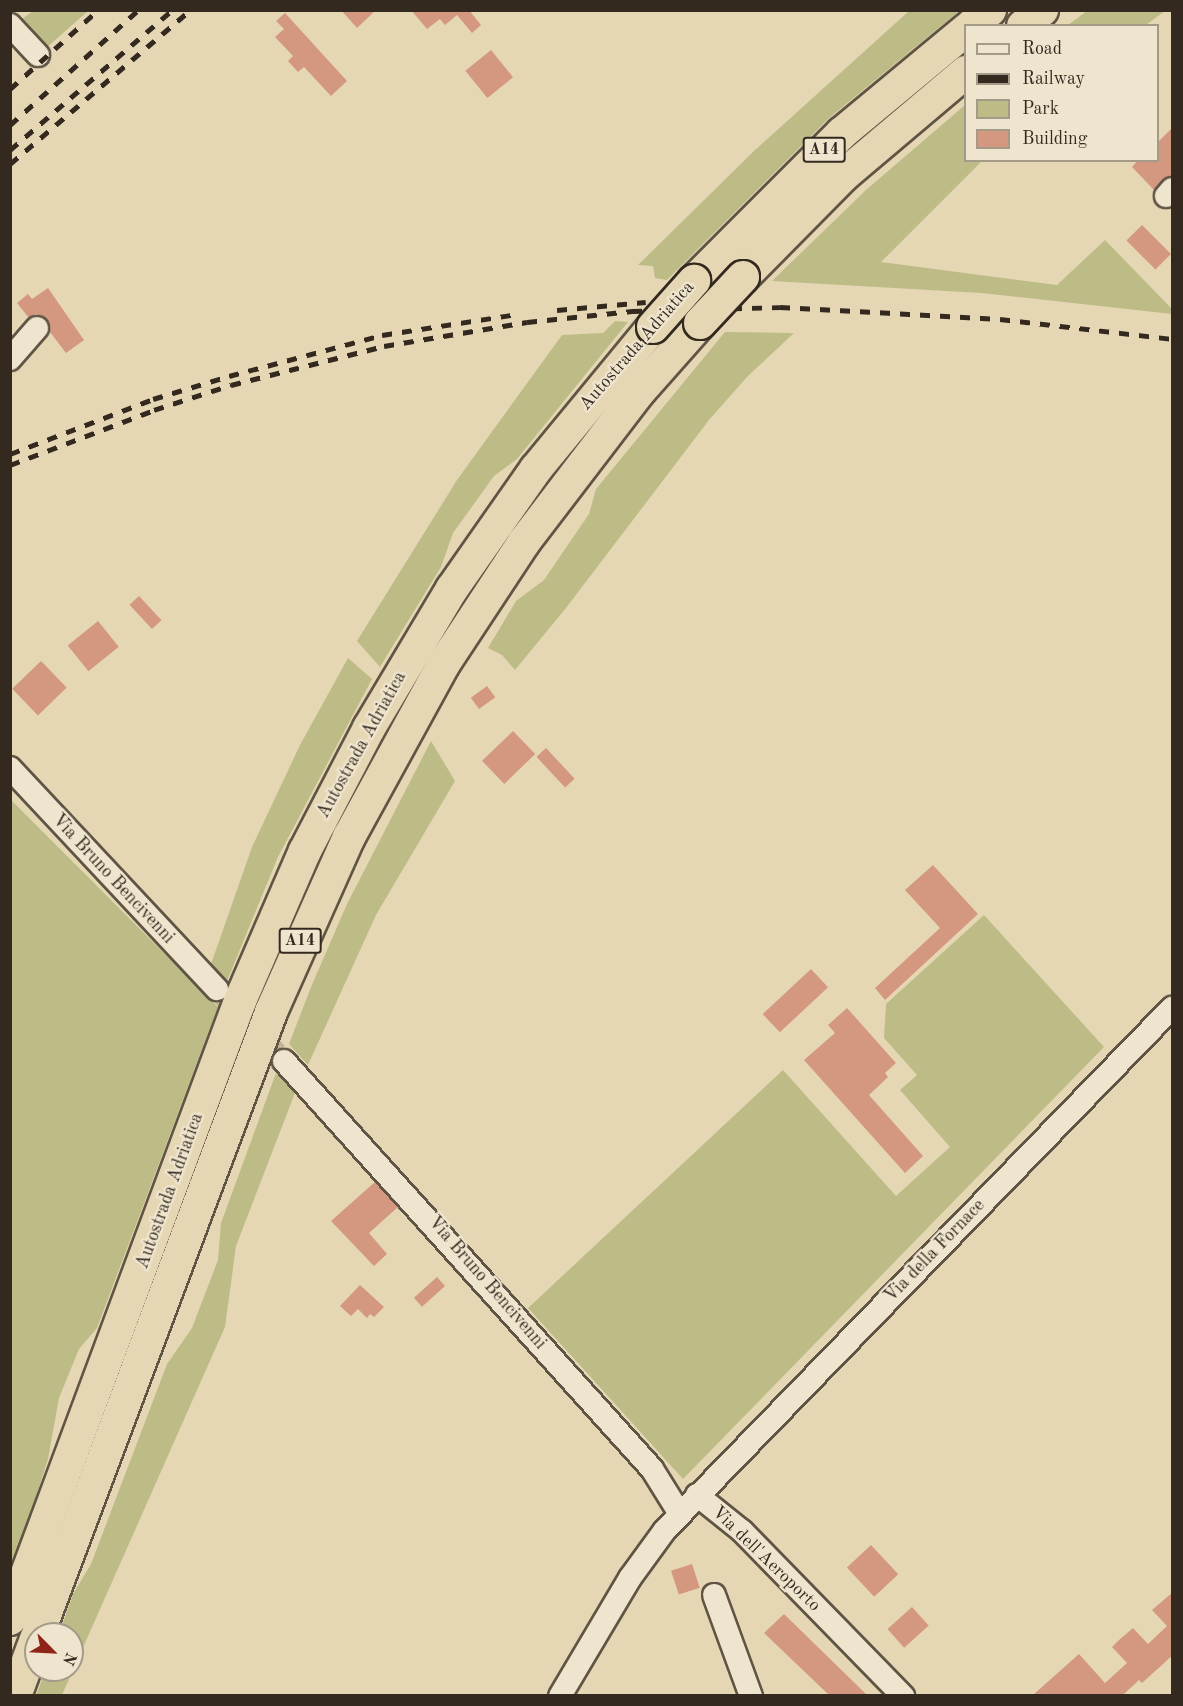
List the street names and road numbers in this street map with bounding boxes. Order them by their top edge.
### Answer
road number: A14 [802,137,846,163]
street label: Autostrada Adriatica [575,277,699,415]
street label: Autostrada Adriatica [313,668,411,822]
street label: Via Bruno Bencivenni [47,810,179,948]
road number: A14 [278,928,322,954]
street label: Autostrada Adriatica [132,1110,208,1272]
street label: Via della Fornace [880,1195,990,1307]
street label: Via Bruno Bencivenni [423,1212,551,1354]
street label: Via dell'Aeroporto [707,1502,825,1616]

